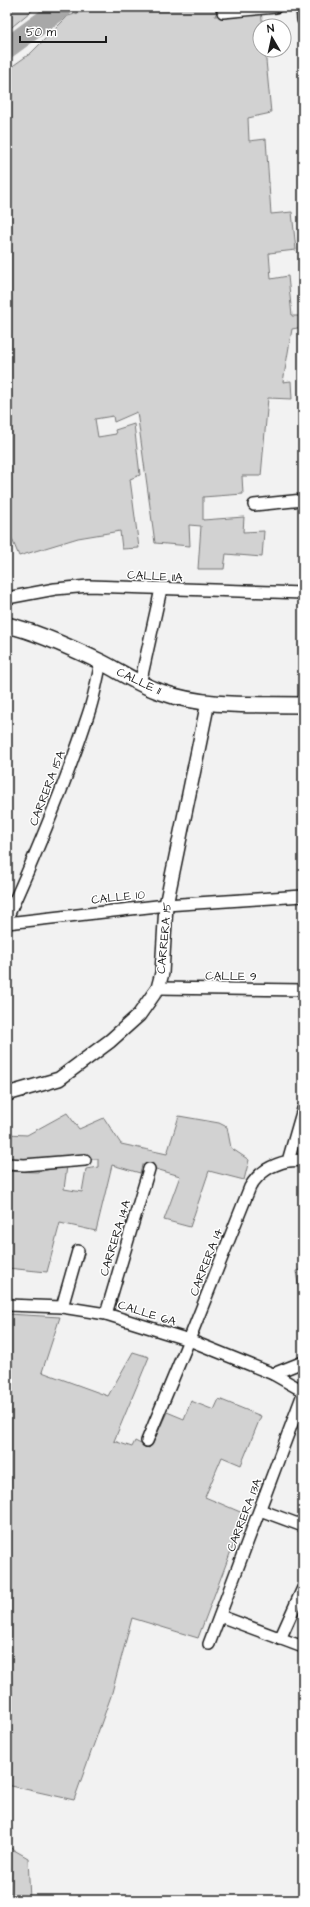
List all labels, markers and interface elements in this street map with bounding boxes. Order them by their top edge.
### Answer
scale bar [20,18,106,44]
north arrow [252,18,292,58]
text: N [266,21,275,37]
text: 50 m [26,24,57,41]
street label: CALLE 11A [127,567,183,586]
street label: CALLE 11 [114,664,164,699]
street label: CARRERA 15A [25,748,70,828]
street label: CALLE 10 [90,886,146,909]
street label: CARRERA 15 [153,901,176,974]
street label: CALLE 9 [205,968,257,985]
street label: CARRERA 14A [96,1198,135,1278]
street label: CARRERA 14 [186,1226,227,1298]
street label: CALLE 6A [116,1297,178,1330]
street label: CARRERA 13A [223,1476,266,1554]

